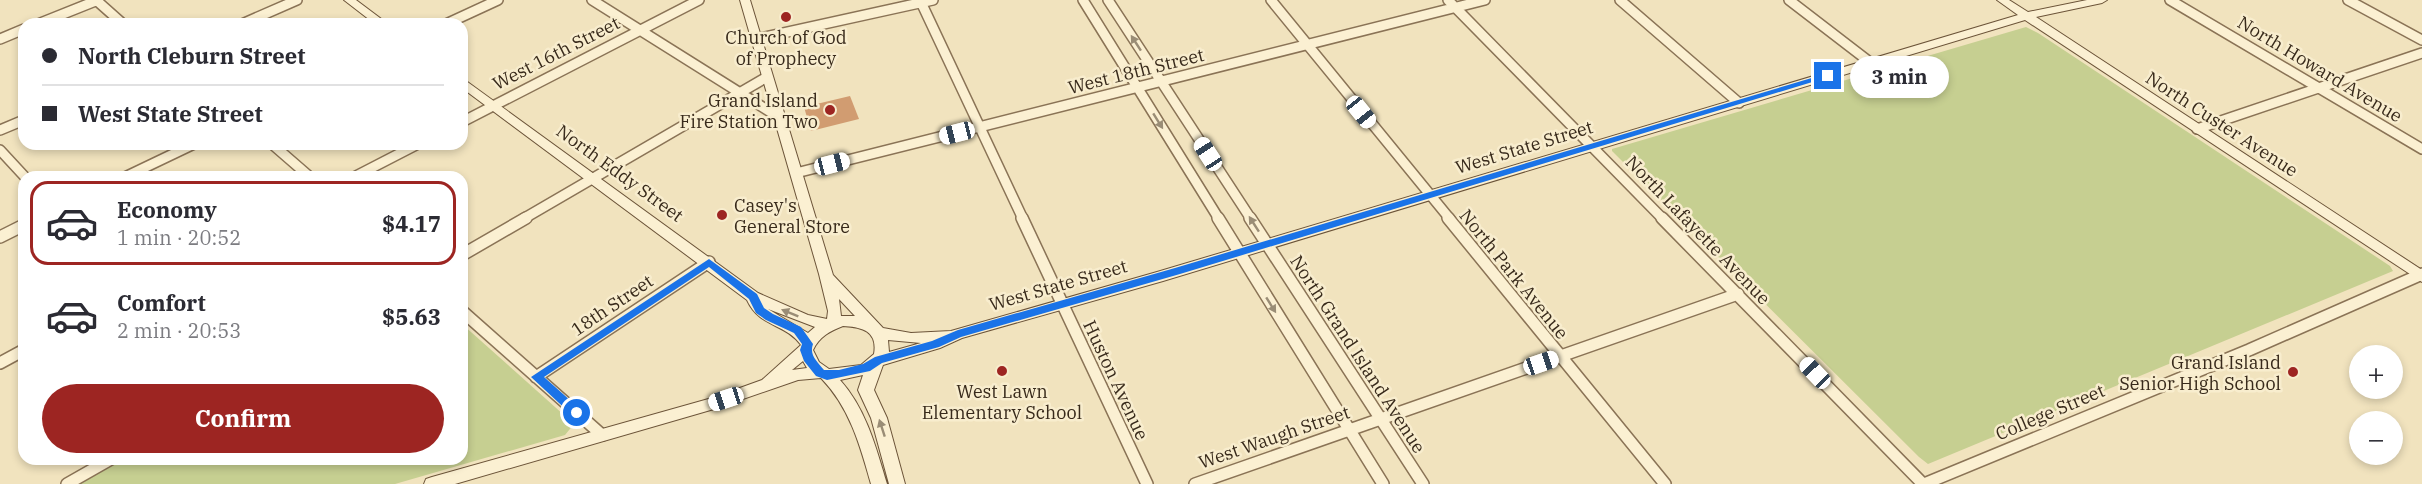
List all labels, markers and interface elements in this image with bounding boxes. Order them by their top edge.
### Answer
marker: Church of God of Prophecy [779,10,793,24]
street label: West 16th Street [489,11,623,95]
street label: North Howard Avenue [2233,11,2407,127]
place label: Church of God of Prophecy [725,26,847,70]
one-way arrow [1130,34,1141,51]
text: North Cleburn Street [78,41,305,70]
street label: West 18th Street [1066,43,1206,99]
callout: 3 min [1849,55,1948,97]
route end [1814,62,1841,89]
text: 3 min [1872,63,1928,90]
street label: North Custer Avenue [2142,66,2302,182]
place label: Grand Island Fire Station Two [680,89,818,133]
car [1343,92,1379,132]
text: West State Street [78,99,263,128]
marker: Grand Island Fire Station Two [823,103,837,117]
one-way arrow [1153,113,1164,129]
street label: West State Street [1452,115,1596,179]
street label: North Eddy Street [552,119,688,227]
car [937,120,977,146]
car [1191,134,1225,174]
street label: North Lafayette Avenue [1621,150,1775,310]
car [812,151,852,177]
place label: Casey's General Store [734,194,850,238]
text: Economy [117,195,217,224]
icon: car [45,196,99,250]
street label: North Park Avenue [1454,204,1574,344]
marker: Casey's General Store [715,208,729,222]
text: $4.17 [382,209,441,238]
one-way arrow [1248,215,1259,232]
text: 1 min · 20:52 [117,224,241,251]
street label: North Grand Island Avenue [1285,251,1431,457]
street label: West State Street [986,254,1130,316]
street label: 18th Street [567,269,657,341]
text: Comfort [117,288,206,317]
icon: car [45,289,99,343]
one-way arrow [1266,297,1277,313]
text: $5.63 [382,302,441,331]
one-way arrow [781,308,799,317]
street label: Huston Avenue [1078,316,1154,444]
text: 2 min · 20:53 [117,317,241,344]
map controls [2349,345,2403,465]
button: + [2349,345,2403,399]
car [1521,349,1561,377]
place label: Grand Island Senior High School [2119,351,2281,395]
car [1796,354,1834,392]
marker: West Lawn Elementary School [995,364,1009,378]
marker: Grand Island Senior High School [2286,365,2300,379]
street label: College Street [1992,379,2108,445]
place label: West Lawn Elementary School [922,380,1082,424]
button: Confirm [42,384,444,453]
car [706,385,746,413]
route start [563,399,590,426]
street label: West Waugh Street [1195,400,1353,474]
button: − [2349,411,2403,465]
one-way arrow [877,419,886,437]

